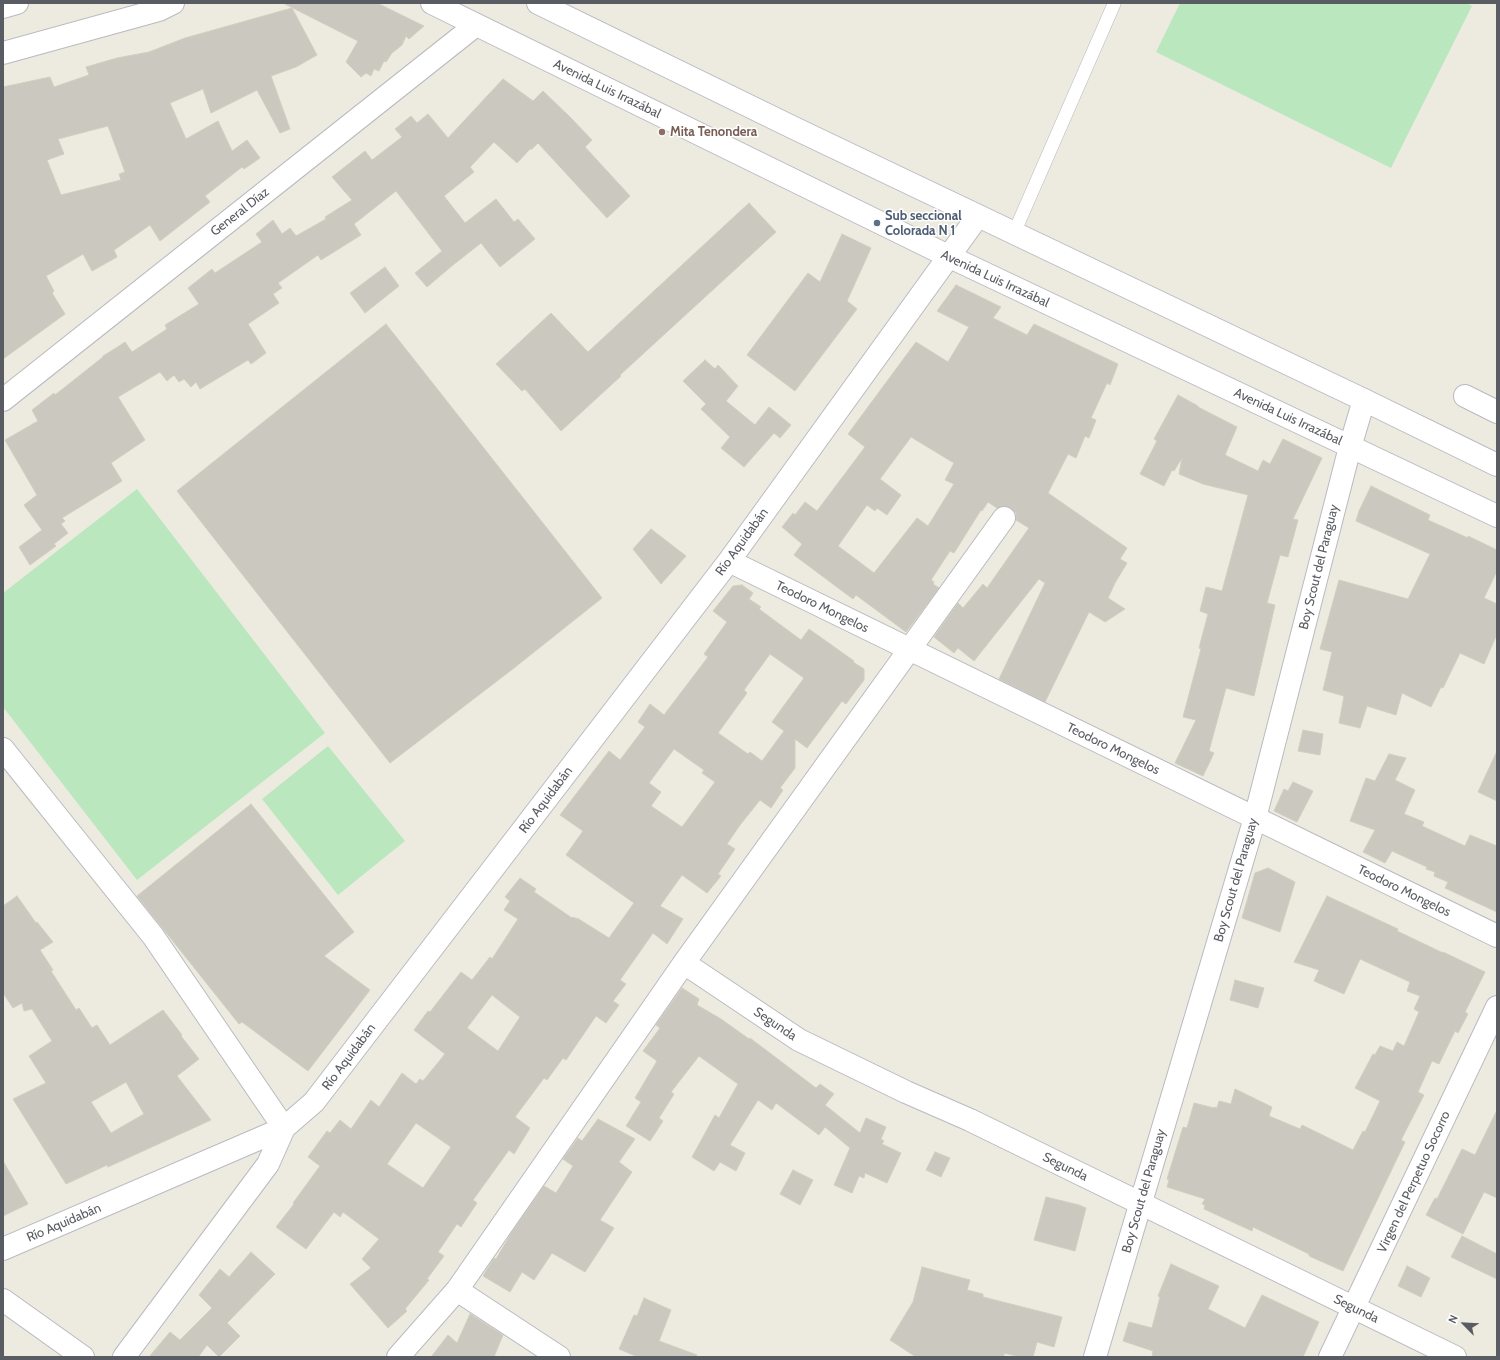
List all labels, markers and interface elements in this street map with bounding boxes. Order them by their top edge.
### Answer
street label: Avenida Luis Irrazábal [551,56,663,122]
place label: Mita Tenondera [670,124,757,140]
marker: Mita Tenondera [657,127,667,137]
street label: General Díaz [208,184,272,240]
place label: Sub seccional Colorada N 1 [885,208,962,239]
marker: Sub seccional Colorada N 1 [872,218,882,228]
street label: Avenida Luis Irrazábal [938,247,1052,311]
street label: Avenida Luis Irrazábal [1231,385,1345,449]
street label: Boy Scout del Paraguay [1296,503,1342,631]
street label: Río Aquidabán [712,505,772,579]
street label: Teodoro Mongelos [773,578,871,636]
street label: Teodoro Mongelos [1064,720,1162,778]
street label: Río Aquidabán [516,764,576,836]
street label: Boy Scout del Paraguay [1211,816,1261,944]
street label: Teodoro Mongelos [1355,862,1453,920]
street label: Segunda [751,1004,799,1044]
street label: Río Aquidabán [319,1021,379,1093]
street label: Virgen del Perpetuo Socorro [1374,1109,1454,1255]
street label: Boy Scout del Paraguay [1119,1127,1169,1255]
street label: Segunda [1040,1149,1090,1185]
street label: Río Aquidabán [24,1200,104,1246]
street label: Segunda [1331,1291,1381,1327]
north arrow [1444,1304,1484,1344]
text: N [1445,1313,1461,1326]

